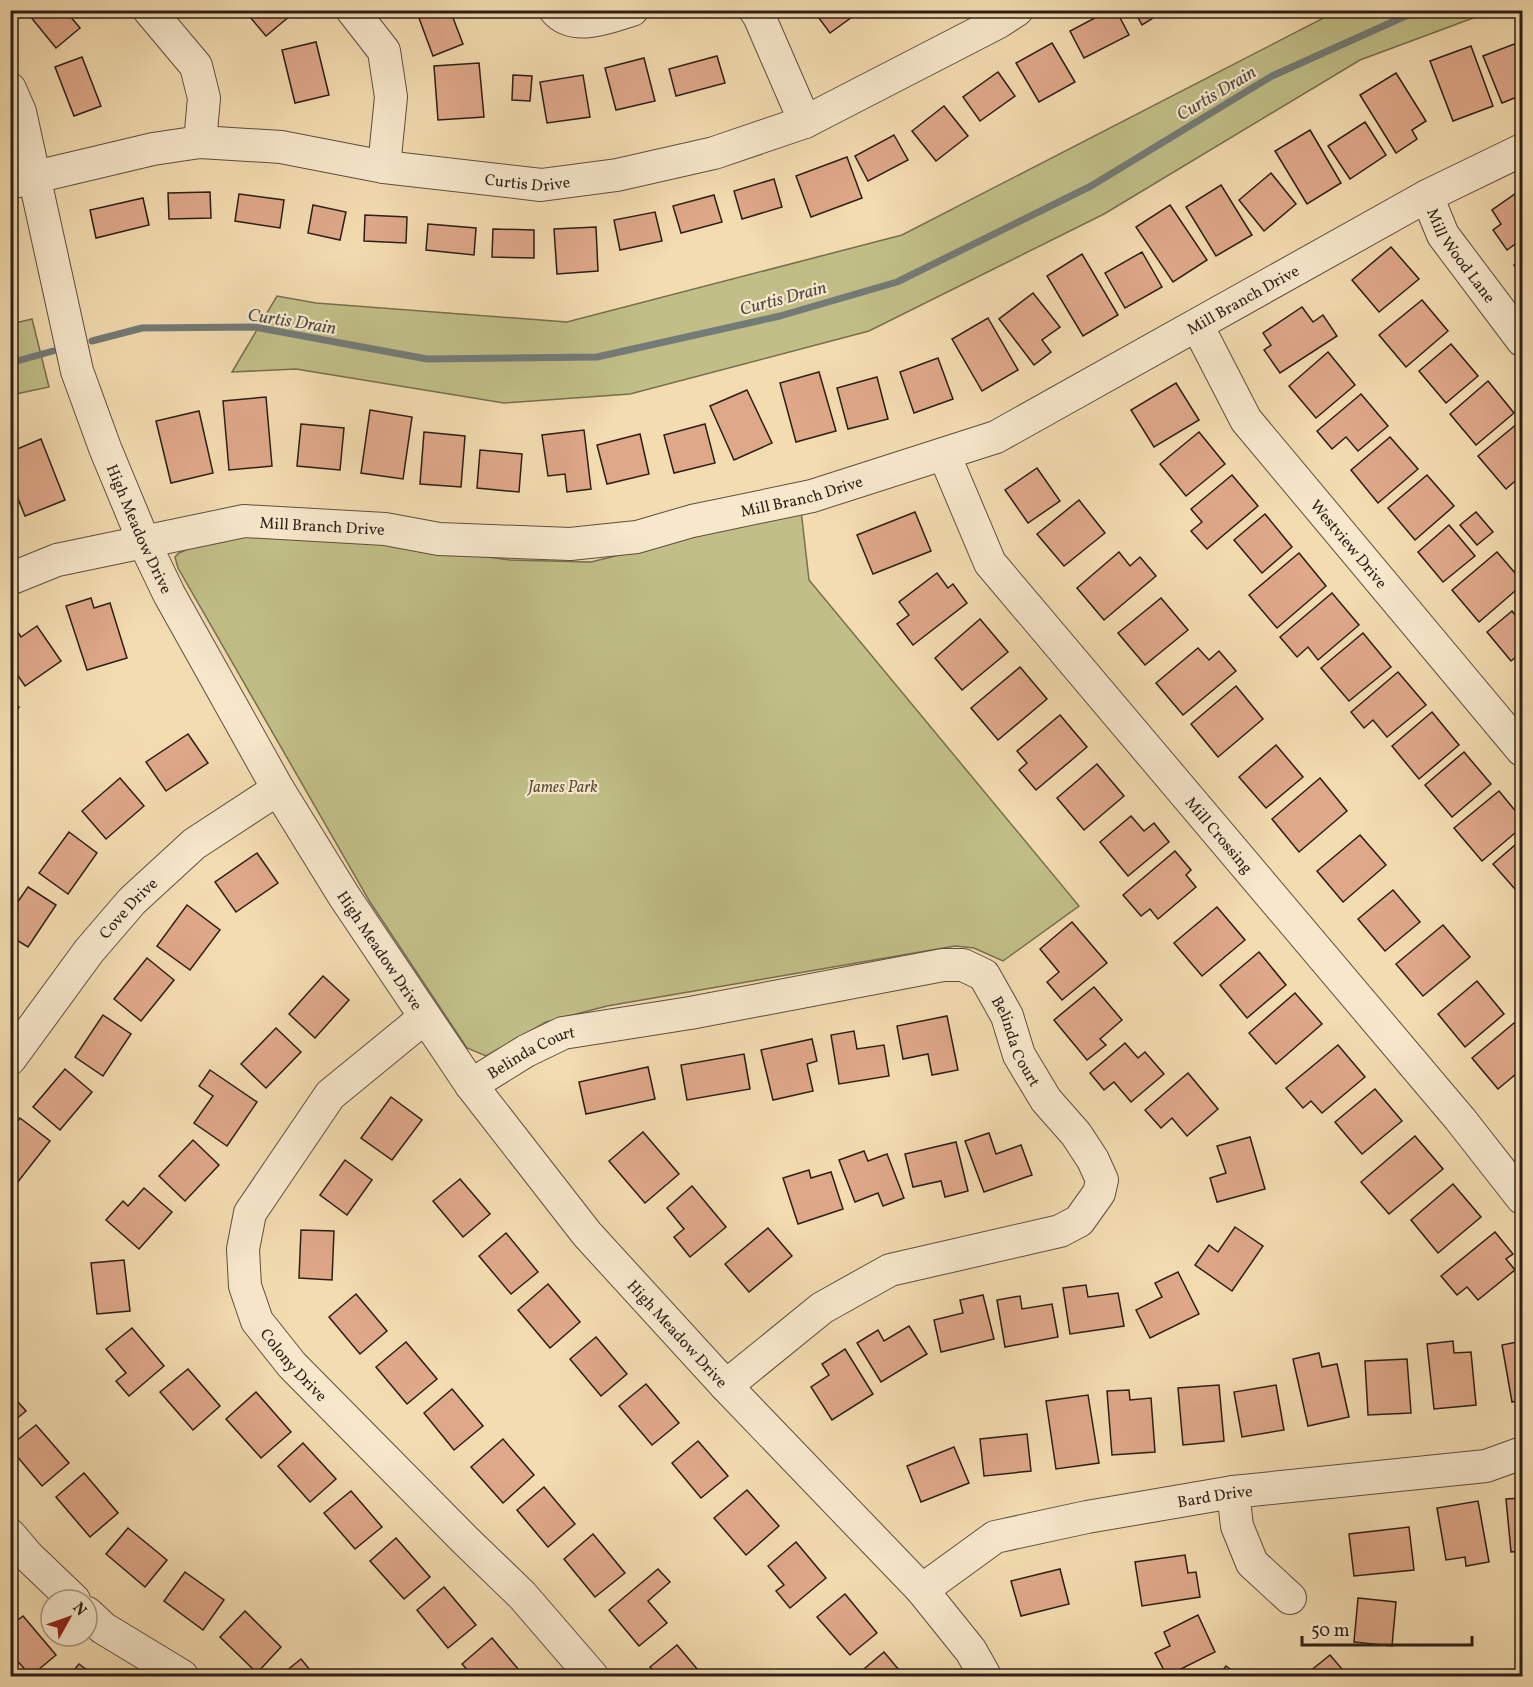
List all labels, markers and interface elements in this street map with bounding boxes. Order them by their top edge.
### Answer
water label: Curtis Drain [1172,61,1261,128]
street label: Curtis Drive [483,170,572,198]
street label: Mill Wood Lane [1420,205,1499,308]
street label: Mill Branch Drive [1184,261,1304,341]
water label: Curtis Drain [737,276,830,323]
water label: Curtis Drain [246,303,338,342]
street label: High Meadow Drive [100,461,176,598]
street label: Mill Branch Drive [739,471,866,524]
street label: Westview Drive [1304,496,1391,594]
street label: Mill Branch Drive [259,513,385,542]
park label: James Park [526,777,598,799]
street label: Mill Crossing [1179,793,1257,879]
street label: Cove Drive [95,874,163,945]
street label: High Meadow Drive [331,887,427,1015]
street label: Belinda Court [985,993,1045,1092]
street label: Belinda Court [484,1022,577,1085]
street label: High Meadow Drive [621,1276,732,1394]
street label: Colony Drive [254,1324,331,1407]
street label: Bard Drive [1176,1481,1254,1514]
north arrow [39,1588,99,1648]
text: N [67,1598,91,1621]
scale bar [1302,1609,1472,1647]
text: 50 m [1311,1619,1350,1644]

